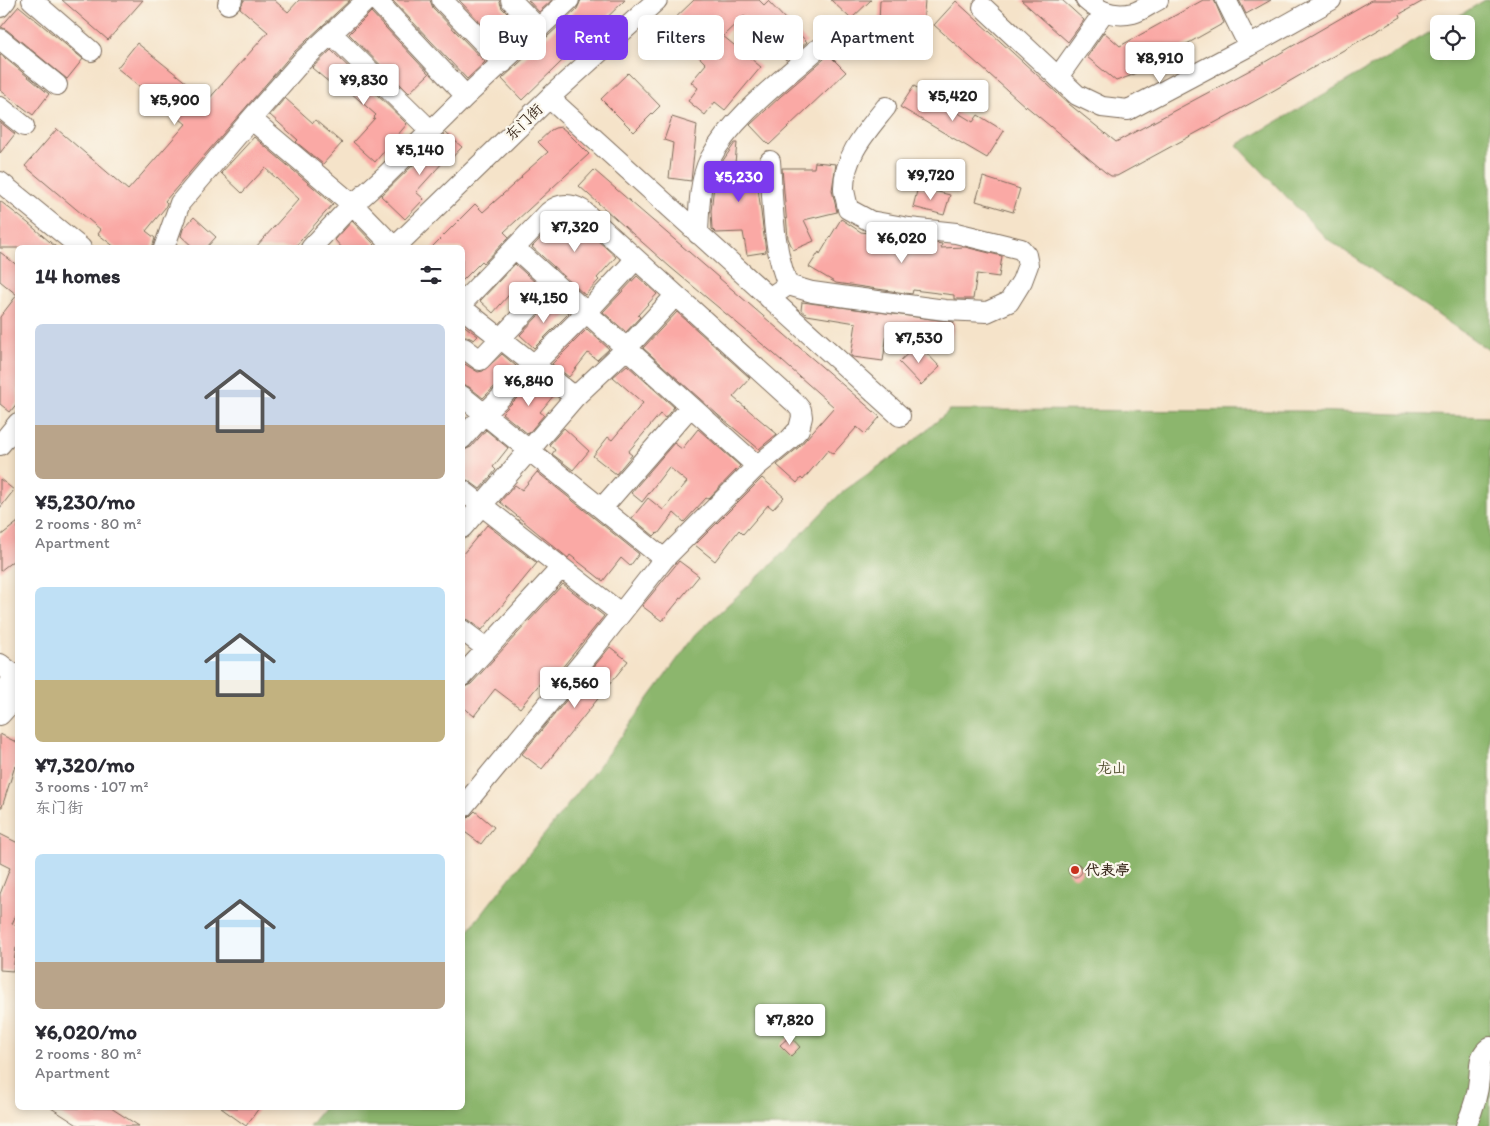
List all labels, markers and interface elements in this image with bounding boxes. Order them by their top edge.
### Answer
chip: Buy [480,15,546,60]
chip: Rent [556,15,628,60]
chip: Filters [638,15,724,60]
chip: New [734,15,803,60]
chip: Apartment [813,15,933,60]
map controls [1430,15,1475,60]
button: locate [1430,15,1475,60]
pin: ¥8,910 [1119,42,1201,84]
text: ¥8,910 [1136,48,1184,67]
pin: ¥9,830 [323,64,405,106]
text: ¥9,830 [340,70,388,89]
pin: ¥5,420 [912,80,994,122]
pin: ¥5,900 [134,84,216,126]
text: ¥5,420 [928,86,978,105]
text: ¥5,900 [150,90,200,109]
street label: 东门街 [502,100,546,144]
pin: ¥5,140 [379,134,461,176]
text: ¥5,140 [396,140,444,159]
pin: ¥9,720 [890,158,972,201]
pin: ¥5,230 [698,160,780,203]
text: ¥9,720 [907,165,955,184]
text: ¥5,230 [715,167,763,186]
pin: ¥7,320 [534,210,616,253]
text: ¥7,320 [551,217,599,236]
pin: ¥6,020 [861,222,943,264]
text: ¥6,020 [877,228,927,247]
icon: filters [417,261,445,289]
text: 14 homes [35,263,120,288]
pin: ¥4,150 [503,282,585,324]
text: ¥4,150 [520,288,568,307]
pin: ¥7,530 [878,322,960,364]
text: ¥7,530 [895,328,943,347]
icon: home [195,356,285,446]
pin: ¥6,840 [488,364,570,407]
text: ¥6,840 [504,371,554,390]
text: ¥5,230/mo [35,489,135,514]
text: 2 rooms · 80 m² [35,514,141,533]
text: Apartment [35,533,110,552]
icon: home [195,620,285,710]
pin: ¥6,560 [534,666,616,709]
text: ¥6,560 [551,673,599,692]
text: ¥7,320/mo [35,752,135,777]
park label: 龙山 [1097,759,1127,777]
text: 3 rooms · 107 m² [35,777,148,796]
text: 东门街 [35,798,83,817]
place label: 代表亭 [1085,861,1130,879]
marker: 代表亭 [1069,864,1081,876]
icon: home [195,886,285,976]
pin: ¥7,820 [749,1004,831,1046]
text: ¥7,820 [766,1010,814,1029]
text: ¥6,020/mo [35,1019,137,1044]
text: 2 rooms · 80 m² [35,1044,141,1063]
text: Apartment [35,1063,110,1082]

